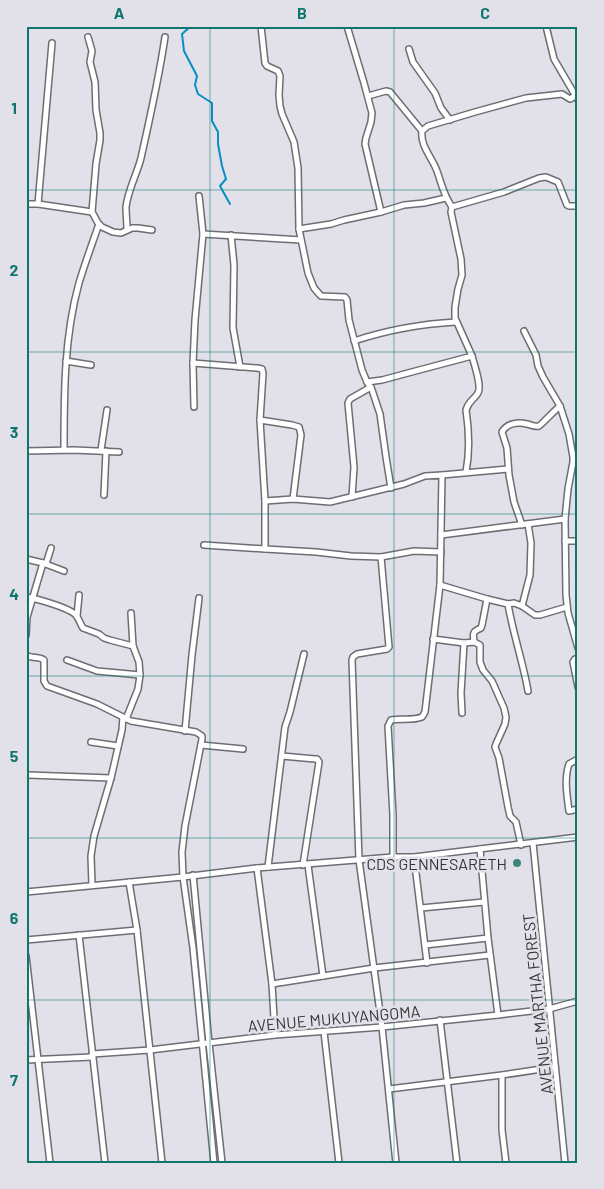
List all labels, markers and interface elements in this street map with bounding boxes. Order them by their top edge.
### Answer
text: A [114,3,125,22]
text: B [297,3,307,22]
text: C [480,3,490,22]
text: 1 [11,98,17,117]
text: 2 [10,260,19,279]
text: 3 [10,422,18,441]
text: 4 [9,584,19,603]
text: 5 [10,746,19,765]
place label: CDS GENNESARETH [366,854,507,873]
marker: CDS GENNESARETH [511,857,523,869]
text: 6 [10,908,19,927]
street label: AVENUE MARTHA FOREST [518,913,556,1095]
street label: AVENUE MUKUYANGOMA [247,1001,421,1035]
text: 7 [10,1070,18,1089]

